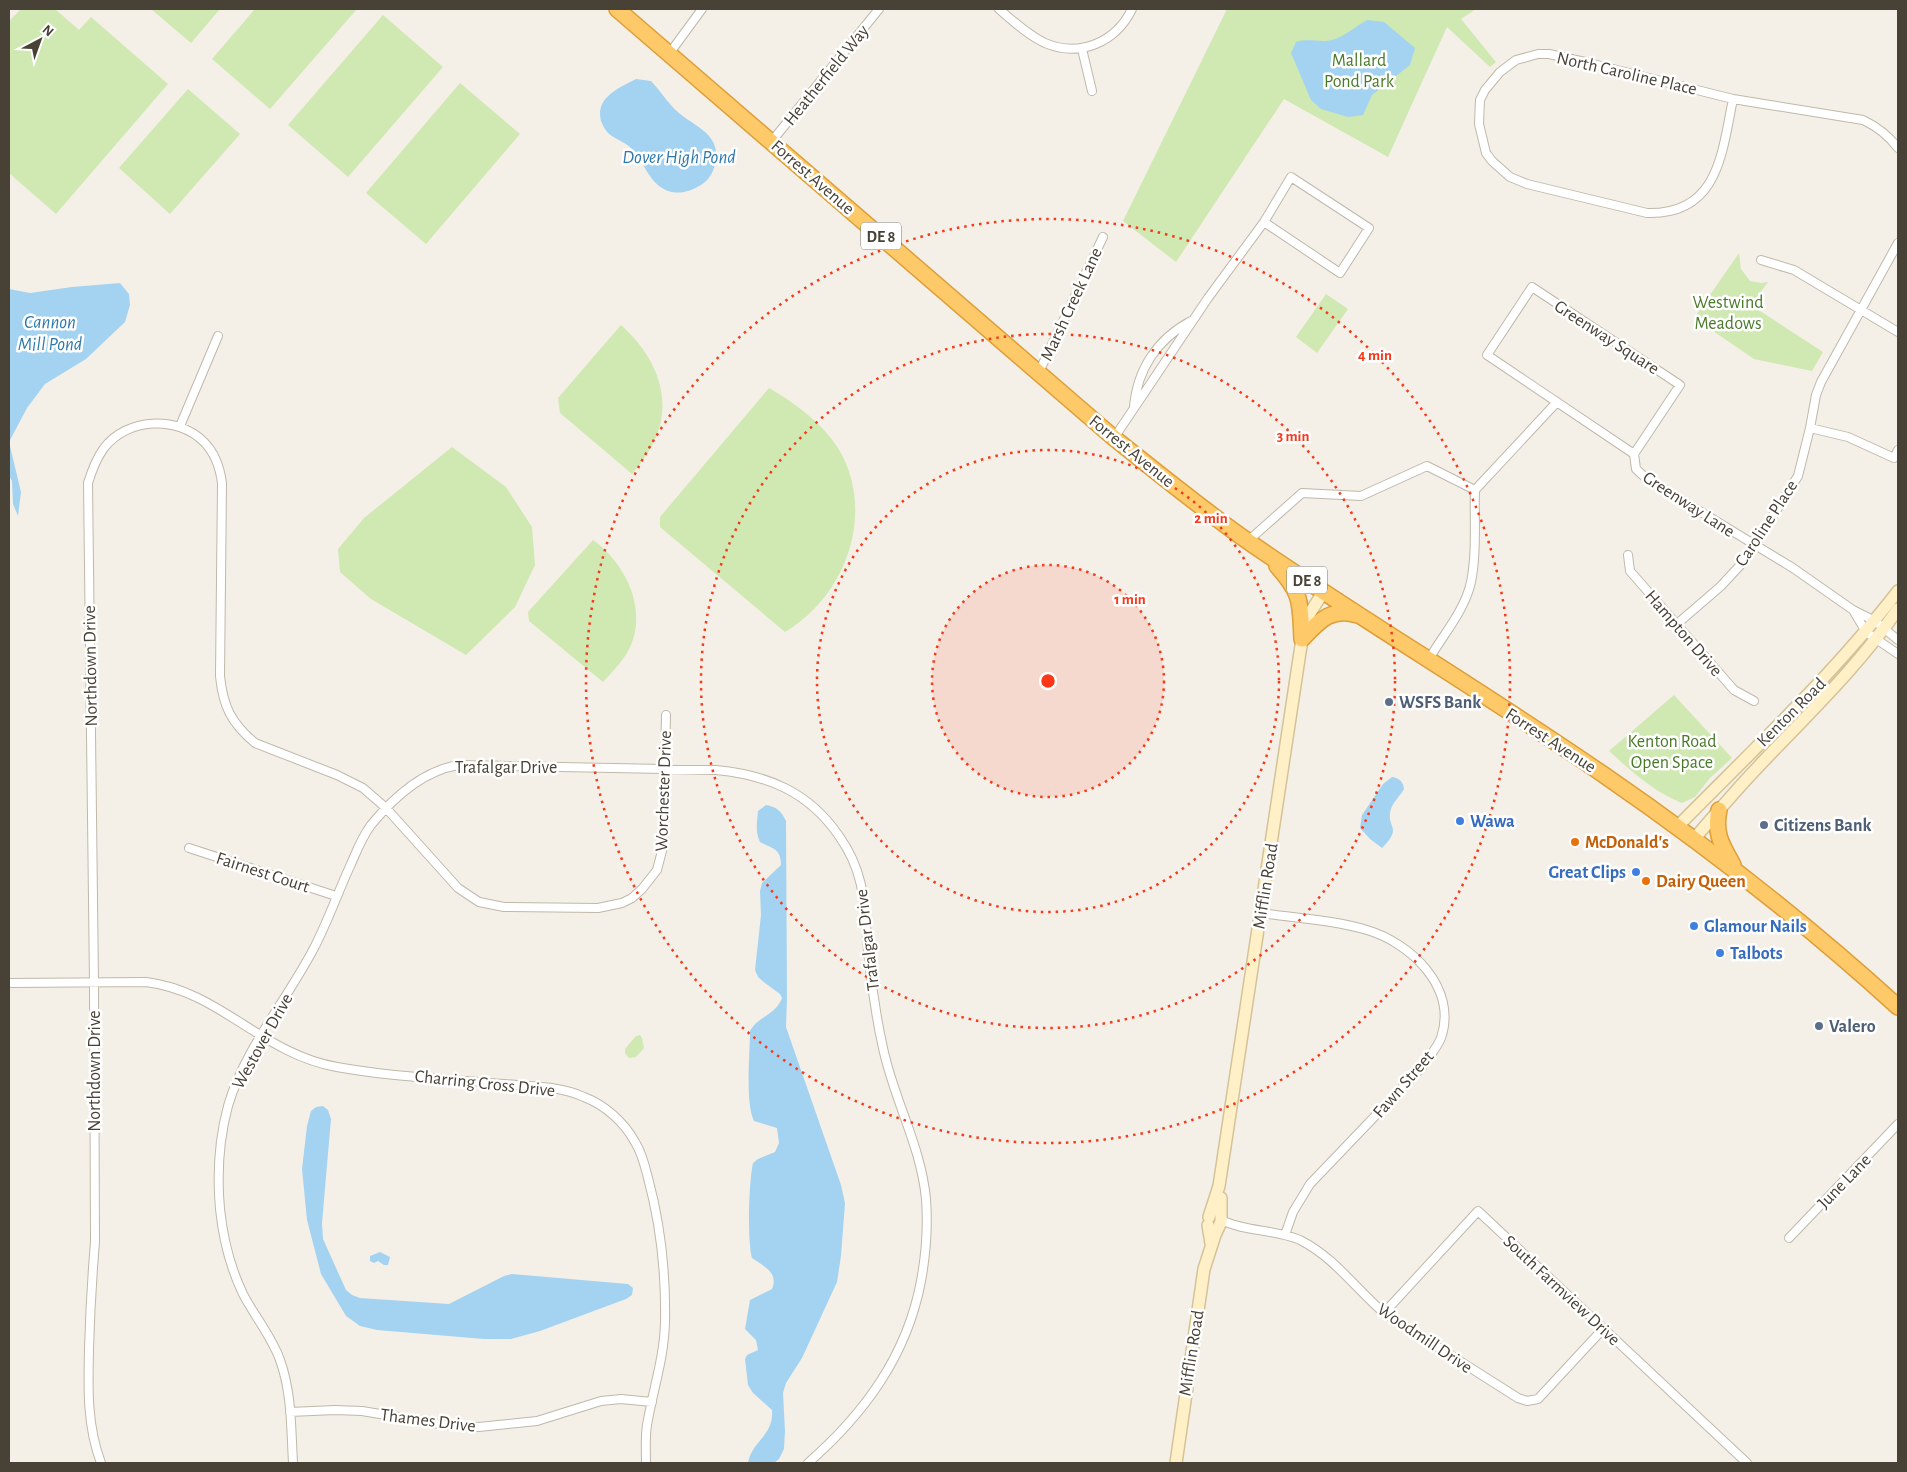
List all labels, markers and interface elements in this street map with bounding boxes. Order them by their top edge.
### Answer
north arrow [15,15,65,65]
text: N [40,22,56,39]
street label: Heatherfield Way [781,22,873,129]
street label: North Caroline Place [1555,49,1699,99]
park label: Mallard Pond Park [1324,52,1395,91]
street label: Forrest Avenue [767,137,857,219]
water label: Dover High Pond [622,148,736,167]
road number: DE 8 [861,222,901,250]
street label: Marsh Creek Lane [1038,245,1106,364]
park label: Westwind Meadows [1692,294,1764,333]
street label: Greenway Square [1551,297,1662,378]
water label: Cannon Mill Pond [18,313,83,354]
text: 4 min [1358,348,1392,363]
street label: Forrest Avenue [1085,412,1177,491]
text: 3 min [1277,429,1309,444]
street label: Greenway Lane [1639,469,1738,541]
street label: Caroline Place [1732,477,1801,570]
text: 2 min [1194,511,1228,526]
road number: DE 8 [1287,566,1327,594]
street label: Hampton Drive [1641,587,1725,680]
text: 1 min [1114,592,1146,607]
street label: Northdown Drive [81,605,101,727]
centre of rings [1039,672,1057,690]
street label: Kenton Road [1754,675,1830,751]
place label: WSFS Bank [1399,694,1481,712]
marker: WSFS Bank [1383,696,1395,708]
street label: Forrest Avenue [1502,705,1599,777]
street label: Worchester Drive [653,730,675,852]
park label: Kenton Road Open Space [1627,733,1717,772]
street label: Trafalgar Drive [455,759,557,777]
place label: Wawa [1470,813,1515,831]
marker: Wawa [1454,815,1466,827]
place label: Citizens Bank [1774,817,1871,835]
marker: Citizens Bank [1758,819,1770,831]
place label: McDonald's [1585,834,1669,852]
marker: McDonald's [1569,836,1581,848]
street label: Mifflin Road [1250,842,1282,930]
street label: Fairnest Court [214,849,312,897]
place label: Great Clips [1548,864,1626,882]
marker: Great Clips [1630,866,1642,878]
place label: Dairy Queen [1656,873,1746,891]
marker: Dairy Queen [1640,875,1652,887]
street label: Trafalgar Drive [853,888,883,992]
place label: Glamour Nails [1704,918,1807,936]
marker: Glamour Nails [1688,920,1700,932]
place label: Talbots [1730,945,1783,963]
marker: Talbots [1714,947,1726,959]
street label: Westover Drive [229,991,296,1092]
street label: Northdown Drive [86,1010,104,1132]
place label: Valero [1829,1018,1876,1036]
marker: Valero [1813,1020,1825,1032]
street label: Fawn Street [1370,1048,1438,1122]
street label: Charring Cross Drive [414,1068,556,1100]
street label: June Lane [1815,1151,1875,1212]
street label: South Farmview Drive [1499,1232,1623,1349]
street label: Woodmill Drive [1374,1301,1475,1377]
street label: Mifflin Road [1176,1309,1208,1397]
street label: Thames Drive [379,1406,477,1436]

